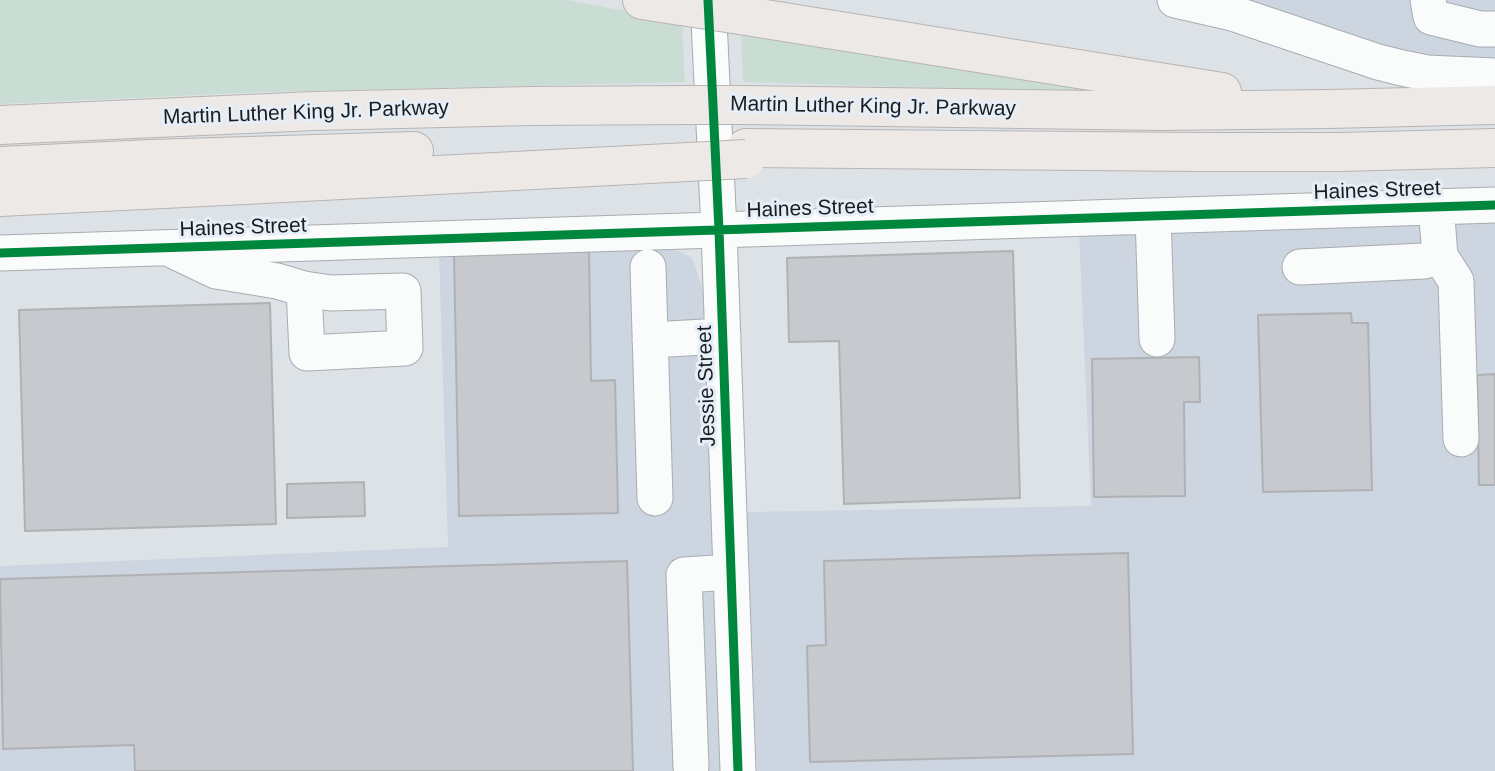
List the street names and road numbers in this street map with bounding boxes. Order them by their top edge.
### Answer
street label: Martin Luther King Jr. Parkway [730,92,1016,122]
street label: Martin Luther King Jr. Parkway [163,95,449,131]
street label: Haines Street [1313,176,1441,206]
street label: Haines Street [746,194,874,224]
street label: Haines Street [179,213,307,243]
street label: Jessie Street [692,325,722,447]

